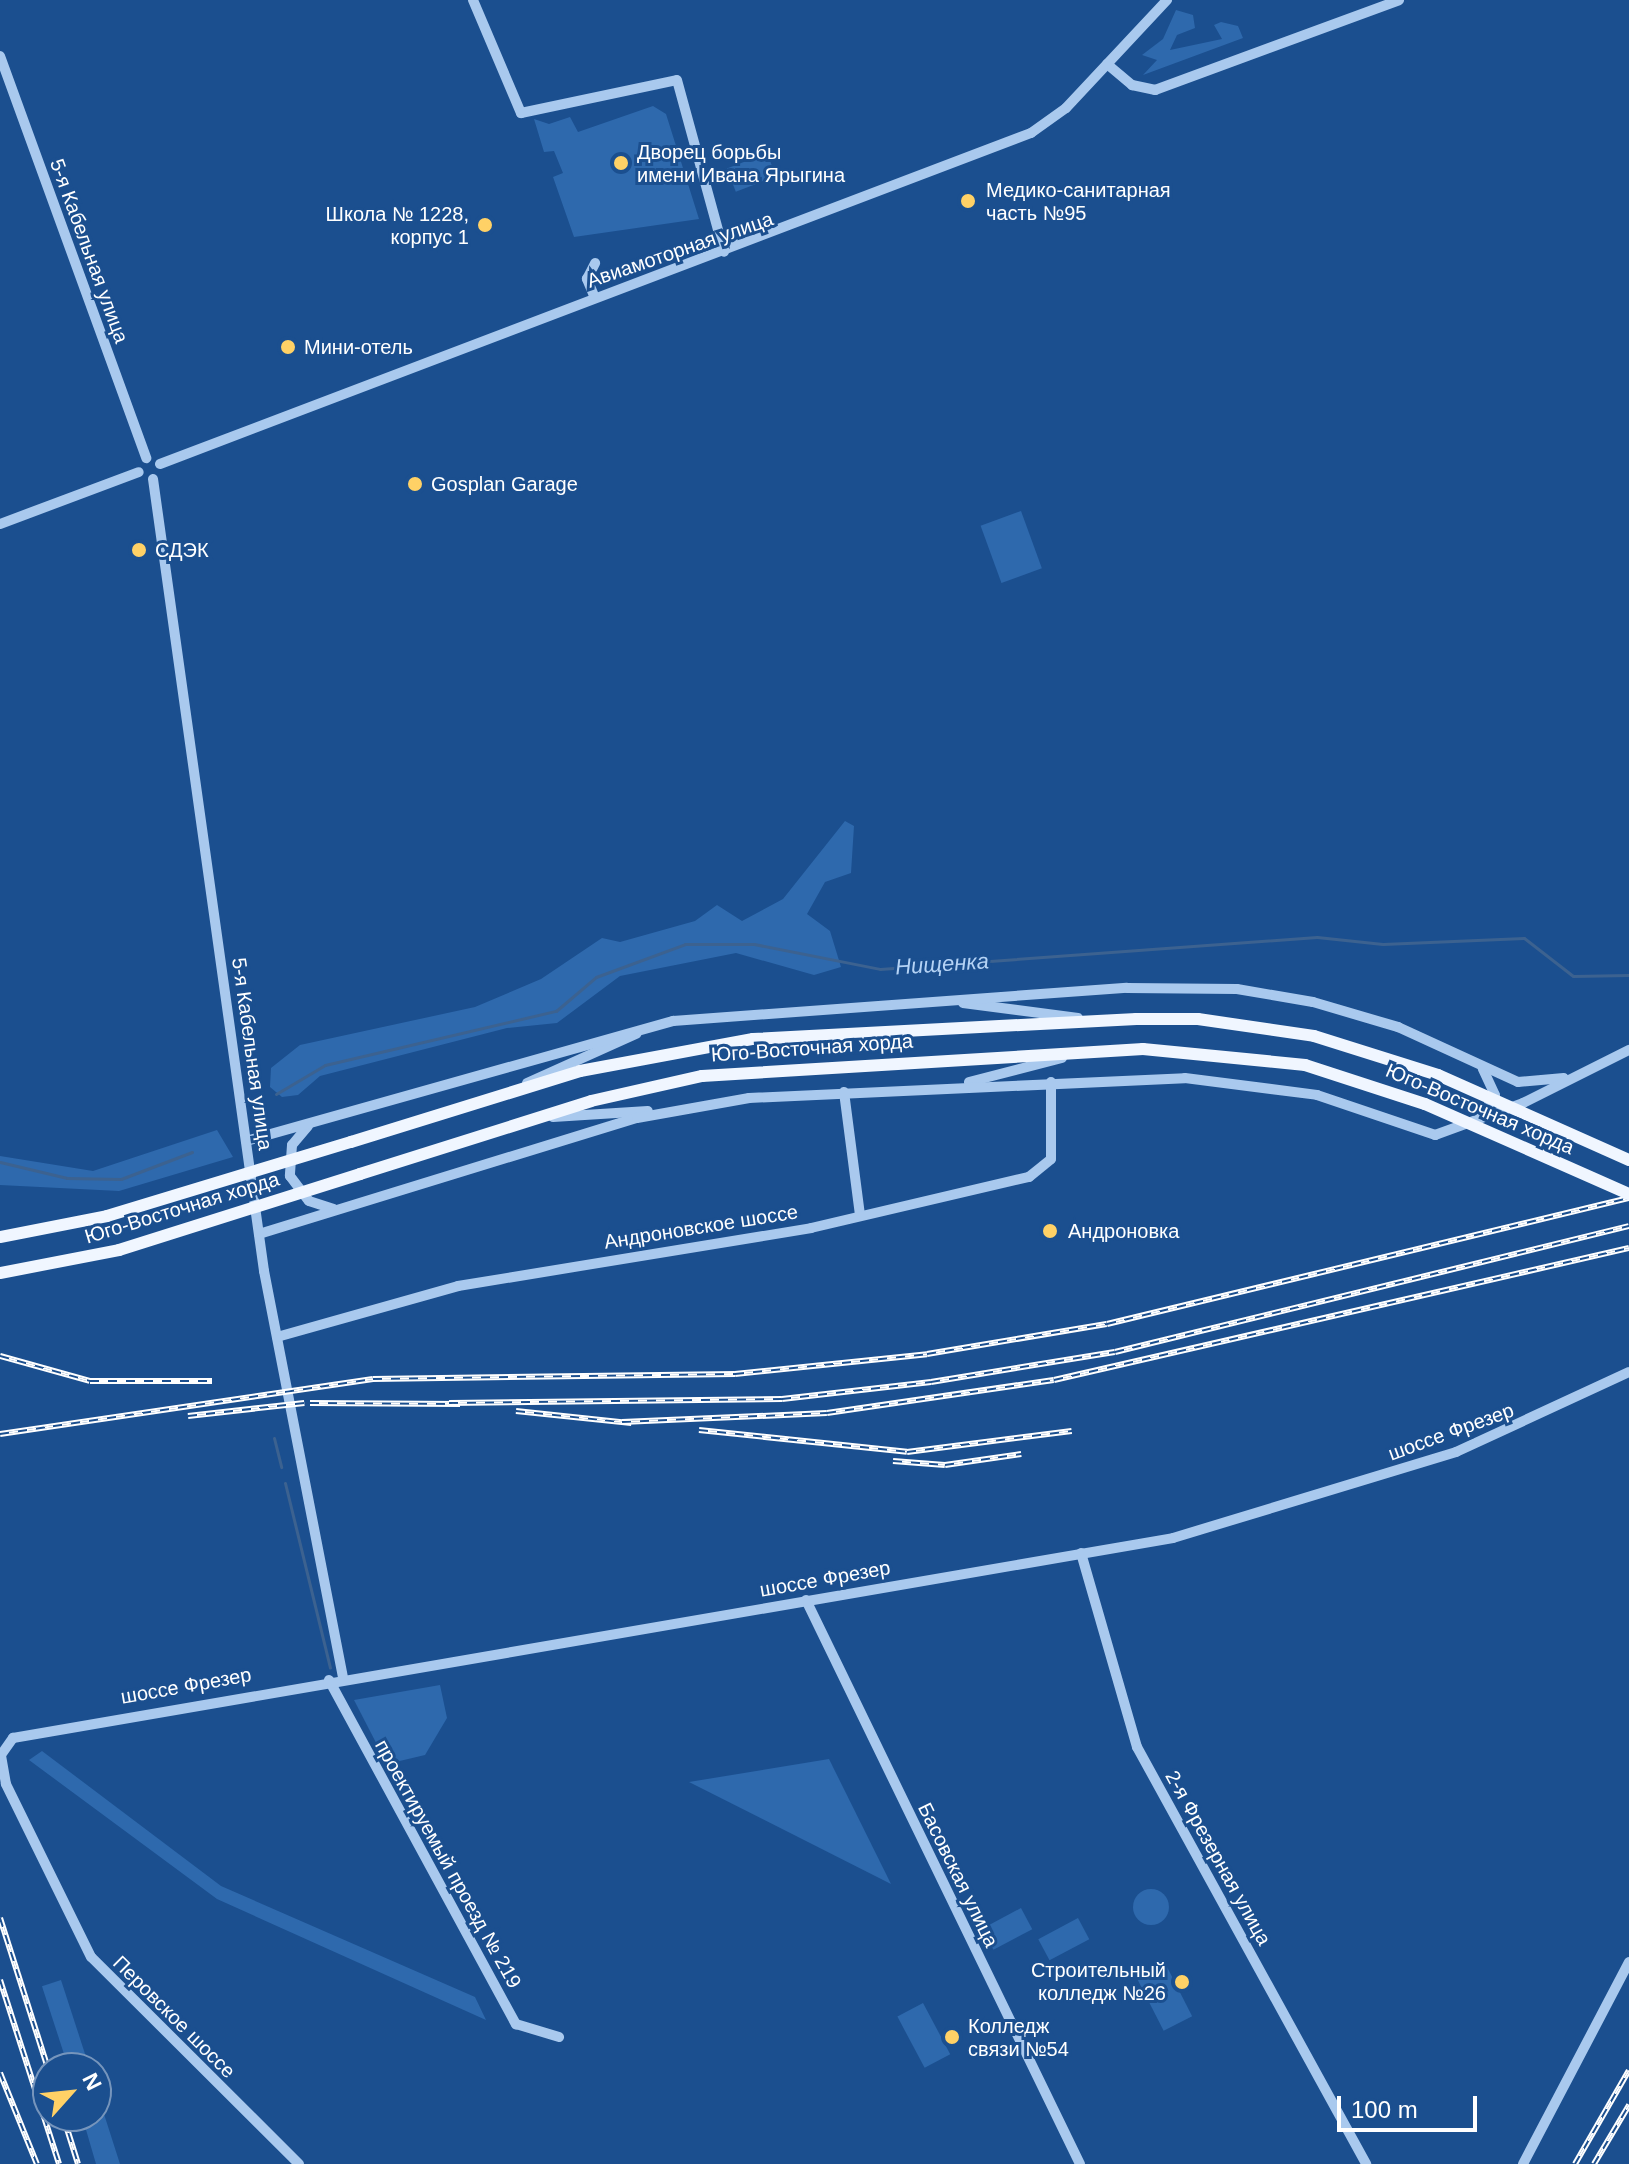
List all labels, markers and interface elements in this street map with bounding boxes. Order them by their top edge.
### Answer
place label: Дворец борьбы имени Ивана Ярыгина [637,140,845,187]
marker: Дворец борьбы имени Ивана Ярыгина [612,154,630,172]
street label: 5-я Кабельная улица [45,156,133,346]
place label: Медико-санитарная часть №95 [986,178,1171,225]
marker: Медико-санитарная часть №95 [957,190,979,212]
place label: Школа № 1228, корпус 1 [326,202,469,249]
street label: Авиамоторная улица [584,207,776,293]
marker: Школа № 1228, корпус 1 [476,216,494,234]
place label: Мини-отель [304,335,413,359]
marker: Мини-отель [279,338,297,356]
place label: Gosplan Garage [431,472,578,496]
marker: Gosplan Garage [406,475,424,493]
place label: СДЭК [155,538,209,562]
marker: СДЭК [130,541,148,559]
water label: Нищенка [894,948,990,980]
street label: 5-я Кабельная улица [227,956,277,1152]
street label: Юго-Восточная хорда [710,1029,914,1067]
street label: Юго-Восточная хорда [1382,1058,1578,1160]
street label: Юго-Восточная хорда [82,1167,282,1249]
street label: Андроновское шоссе [602,1200,800,1254]
place label: Андроновка [1068,1219,1179,1243]
marker: Андроновка [1039,1220,1061,1242]
street label: шоссе Фрезер [1385,1398,1517,1466]
street label: шоссе Фрезер [758,1556,892,1602]
street label: шоссе Фрезер [119,1663,253,1709]
street label: проектируемый проезд № 219 [370,1736,526,1992]
street label: 2-я Фрезерная улица [1160,1767,1276,1949]
street label: Басовская улица [913,1799,1003,1951]
street label: Перовское шоссе [108,1951,240,2083]
place label: Строительный колледж №26 [1031,1958,1166,2005]
marker: Строительный колледж №26 [1173,1973,1191,1991]
place label: Колледж связи №54 [968,2014,1069,2061]
marker: Колледж связи №54 [943,2028,961,2046]
north arrow [32,2052,112,2132]
text: N [77,2069,107,2095]
scale bar [1341,2080,1481,2130]
text: 100 m [1351,2096,1418,2123]

